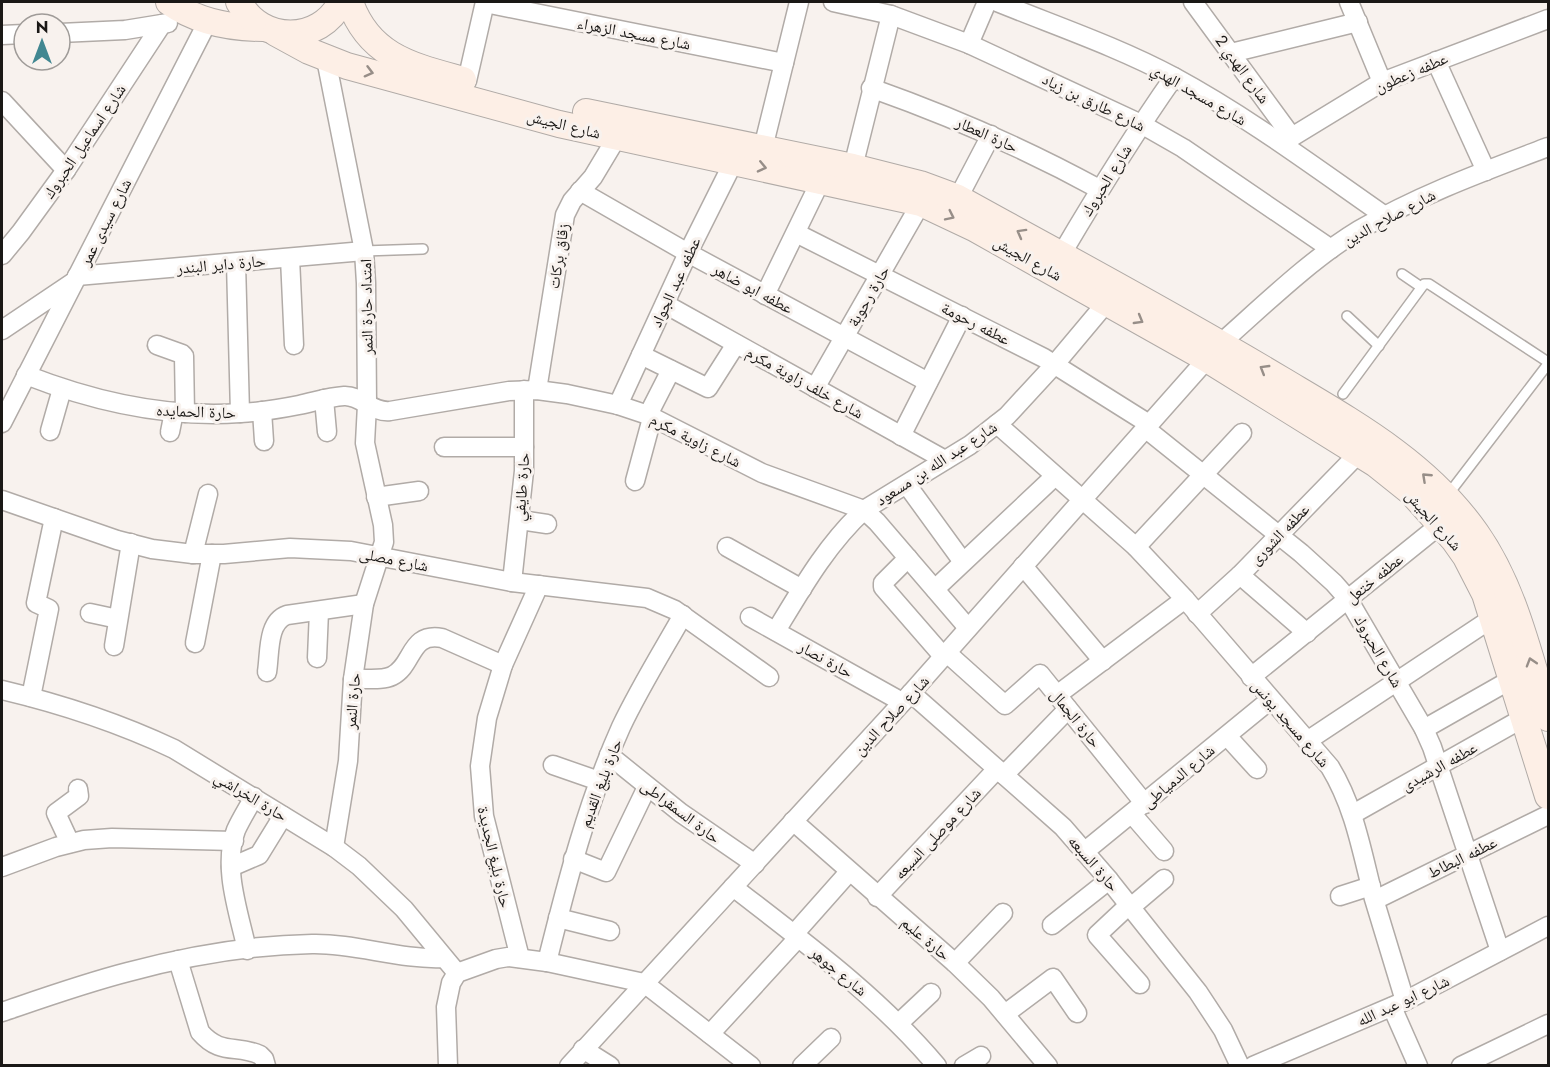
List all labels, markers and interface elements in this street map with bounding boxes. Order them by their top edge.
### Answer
street label: شارع مسجد الزهراء [575,11,693,56]
north arrow [12,12,72,72]
text: N [36,16,48,39]
street label: شارع الهدي 2 [1209,30,1275,109]
street label: عطفه زعطون [1371,47,1451,98]
street label: شارع مسجد الهدي [1146,58,1251,132]
one-way arrow [363,64,373,77]
street label: شارع طارق بن زياد [1038,68,1149,137]
street label: شارع اسماعيل الحبروك [37,79,131,203]
street label: شارع الجيش [525,104,603,145]
street label: حارة العطار [951,110,1022,158]
street label: شارع الحبروك [1075,140,1138,221]
one-way arrow [757,160,767,173]
street label: شارع سيدى عمر [73,175,137,271]
street label: شارع صلاح الدين [1339,183,1440,252]
one-way arrow [944,209,955,221]
street label: زقاق بركات [542,222,575,290]
one-way arrow [1017,229,1027,240]
street label: شارع الجيش [989,230,1066,287]
street label: عطفه عبد الجواد [644,233,706,331]
street label: حارة داير البندر [175,249,266,280]
street label: عطفه ابو ضاهر [708,257,797,319]
street label: امتداد حارة النمر [354,259,379,356]
street label: حارة رحوبة [842,261,895,331]
street label: عطفه رحومة [937,296,1014,351]
one-way arrow [1133,313,1144,324]
street label: شارع خلف زاوية مكرم [742,341,868,424]
one-way arrow [1260,365,1270,377]
street label: حارة الحمايده [156,399,236,424]
street label: شارع زاوية مكرم [646,408,745,473]
street label: شارع عبد الله بن مسعود [871,415,1002,511]
street label: حارة طايفي [508,452,536,522]
one-way arrow [1423,473,1433,484]
street label: شارع الجيش [1400,485,1467,556]
street label: عطفه الشورى [1244,498,1315,570]
street label: شارع مصلى [357,542,430,577]
street label: عطفه ختعل [1341,548,1408,609]
street label: شارع الحبروك [1348,611,1409,692]
street label: حارة نصار [794,635,857,684]
one-way arrow [1526,657,1538,668]
street label: شارع صلاح الدين [848,670,935,761]
street label: حارة النمر [338,672,366,731]
street label: شارع مسجد يونس [1246,674,1335,772]
street label: حارة الجمال [1045,684,1107,753]
street label: حارة بليغ القديم [573,736,628,831]
street label: عطفه الرشيدى [1397,736,1481,797]
street label: شارع الدمياطى [1137,739,1220,814]
street label: حارة الخراشي [209,766,292,828]
street label: حارة السمقراطى [636,774,725,849]
street label: شارع موصلى السبعه [889,782,986,885]
street label: حارة بليغ الجديدة [472,804,517,910]
street label: حارة السبعه [1063,830,1125,897]
street label: عطفه البطاط [1424,831,1501,884]
street label: حارة عليم [896,911,955,966]
street label: شارع جوهر [804,941,872,1002]
street label: شارع ابو عبد الله [1353,969,1453,1032]

